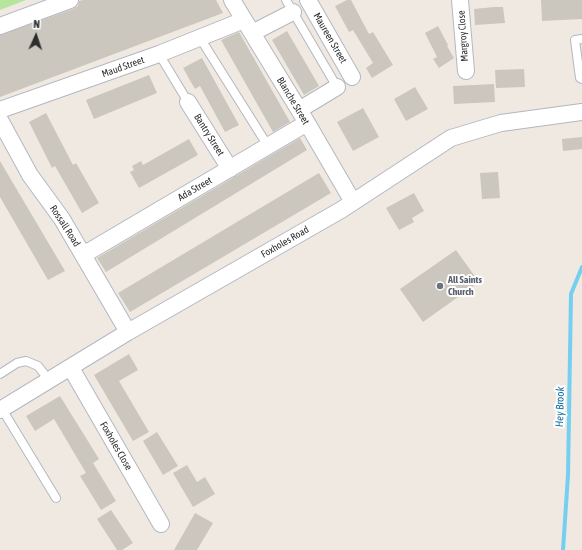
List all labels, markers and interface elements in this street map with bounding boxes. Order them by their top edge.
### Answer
street label: Margroy Close [455,10,471,62]
street label: Maureen Street [311,11,349,65]
north arrow [16,16,56,56]
text: N [33,18,40,30]
street label: Maud Street [100,54,146,80]
street label: Blanche Street [274,75,312,127]
street label: Bantry Street [191,112,227,158]
street label: Ada Street [176,174,214,204]
street label: Rossall Road [47,203,83,249]
street label: Foxholes Road [259,224,311,260]
place label: All Saints Church [448,274,482,298]
marker: All Saints Church [435,281,445,291]
water label: Hey Brook [553,387,567,427]
street label: Foxholes Close [97,420,135,472]

